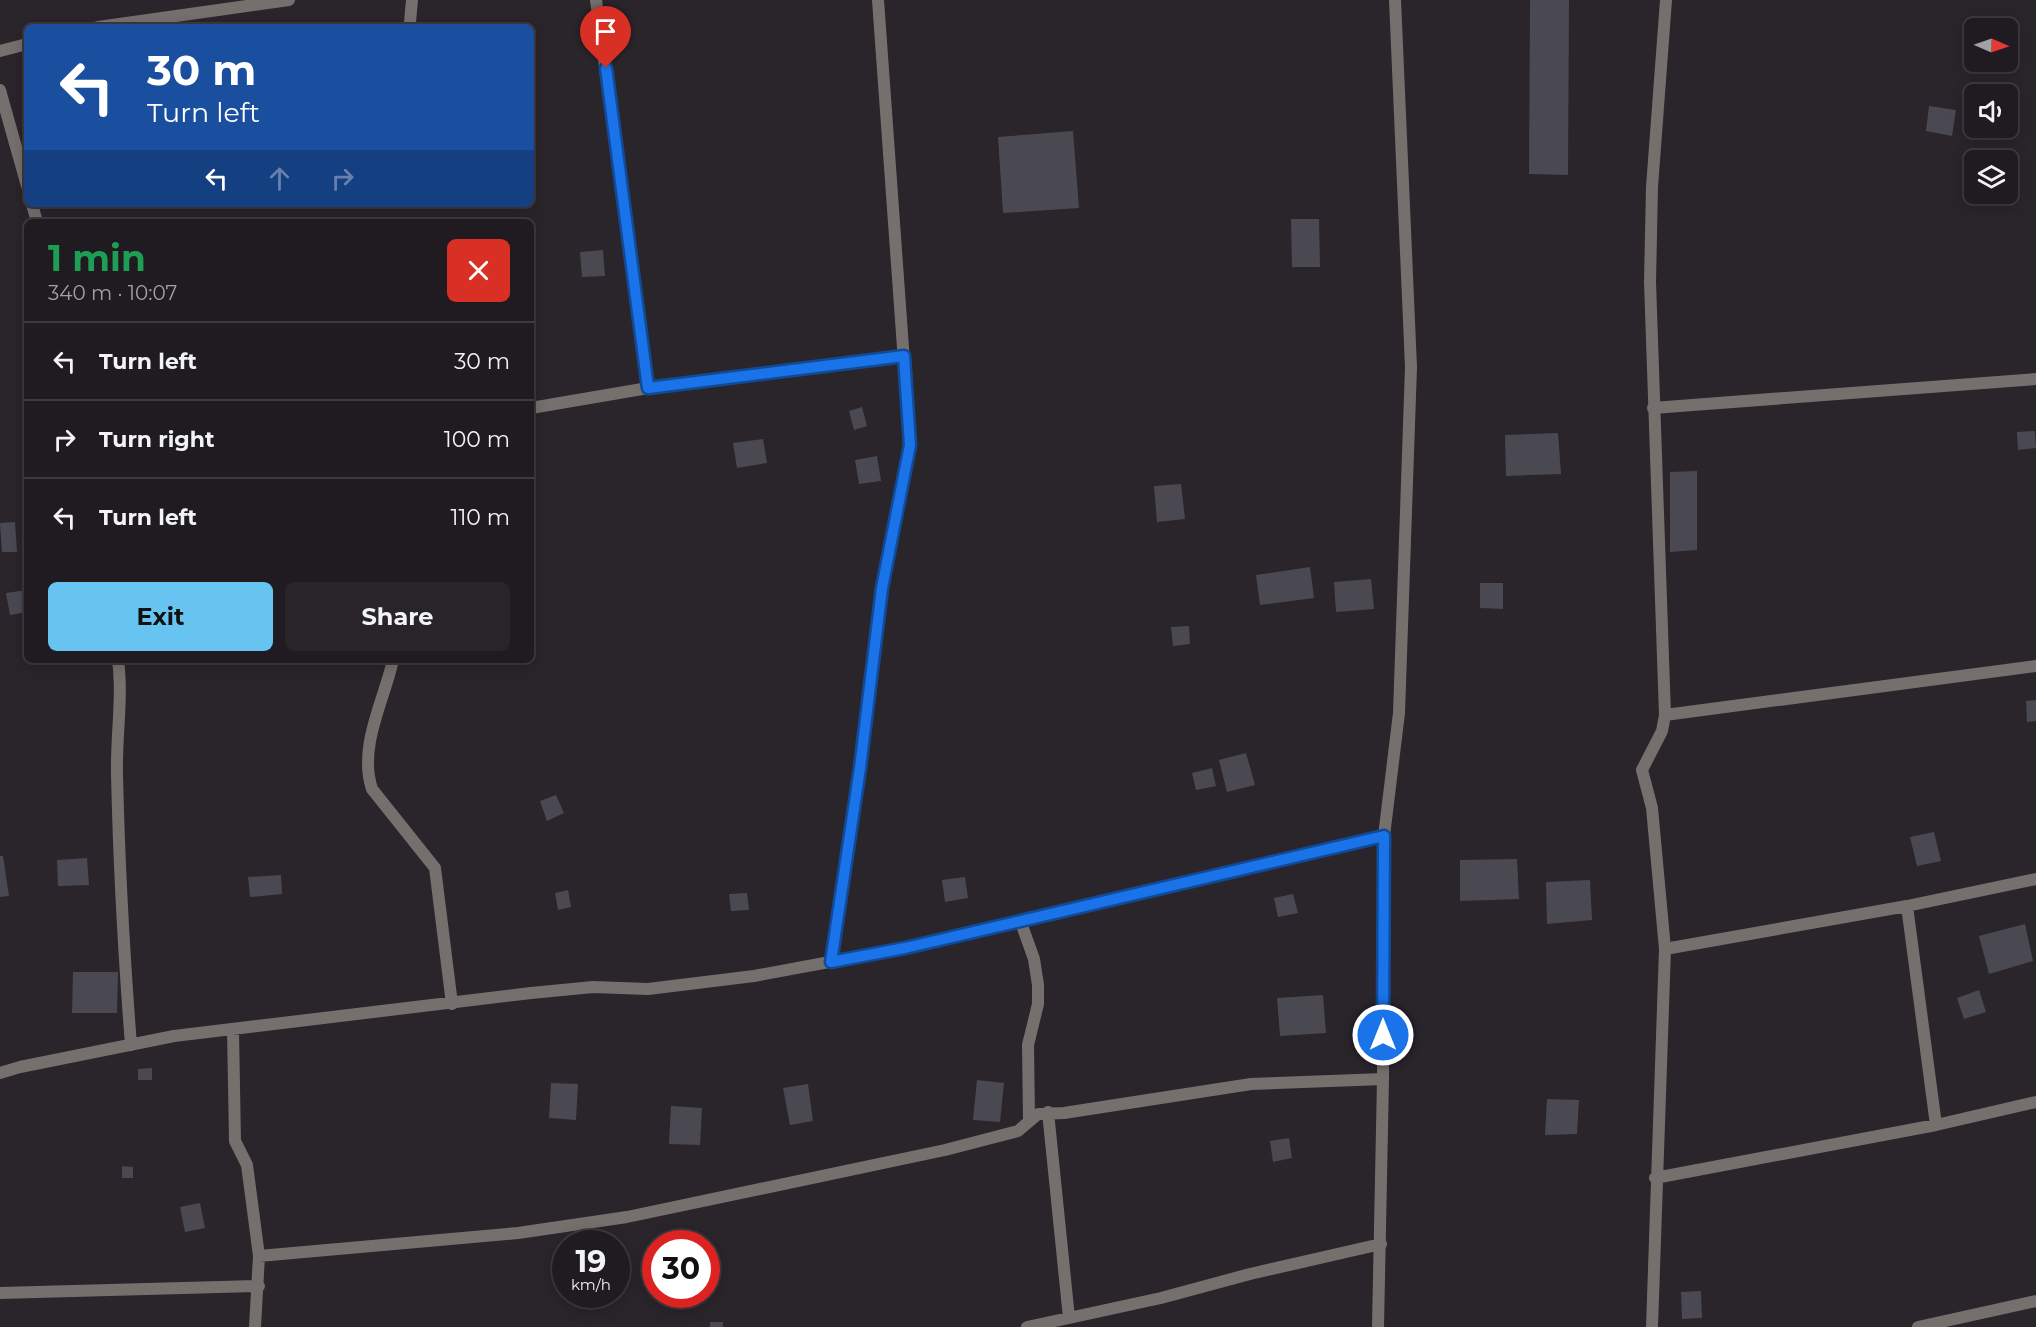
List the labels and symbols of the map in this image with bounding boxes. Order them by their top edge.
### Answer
pin [580,6,631,68]
north arrow [1964,18,2018,72]
position arrow [1351,1003,1415,1067]
speed limit sign: 30 [642,1230,720,1308]

